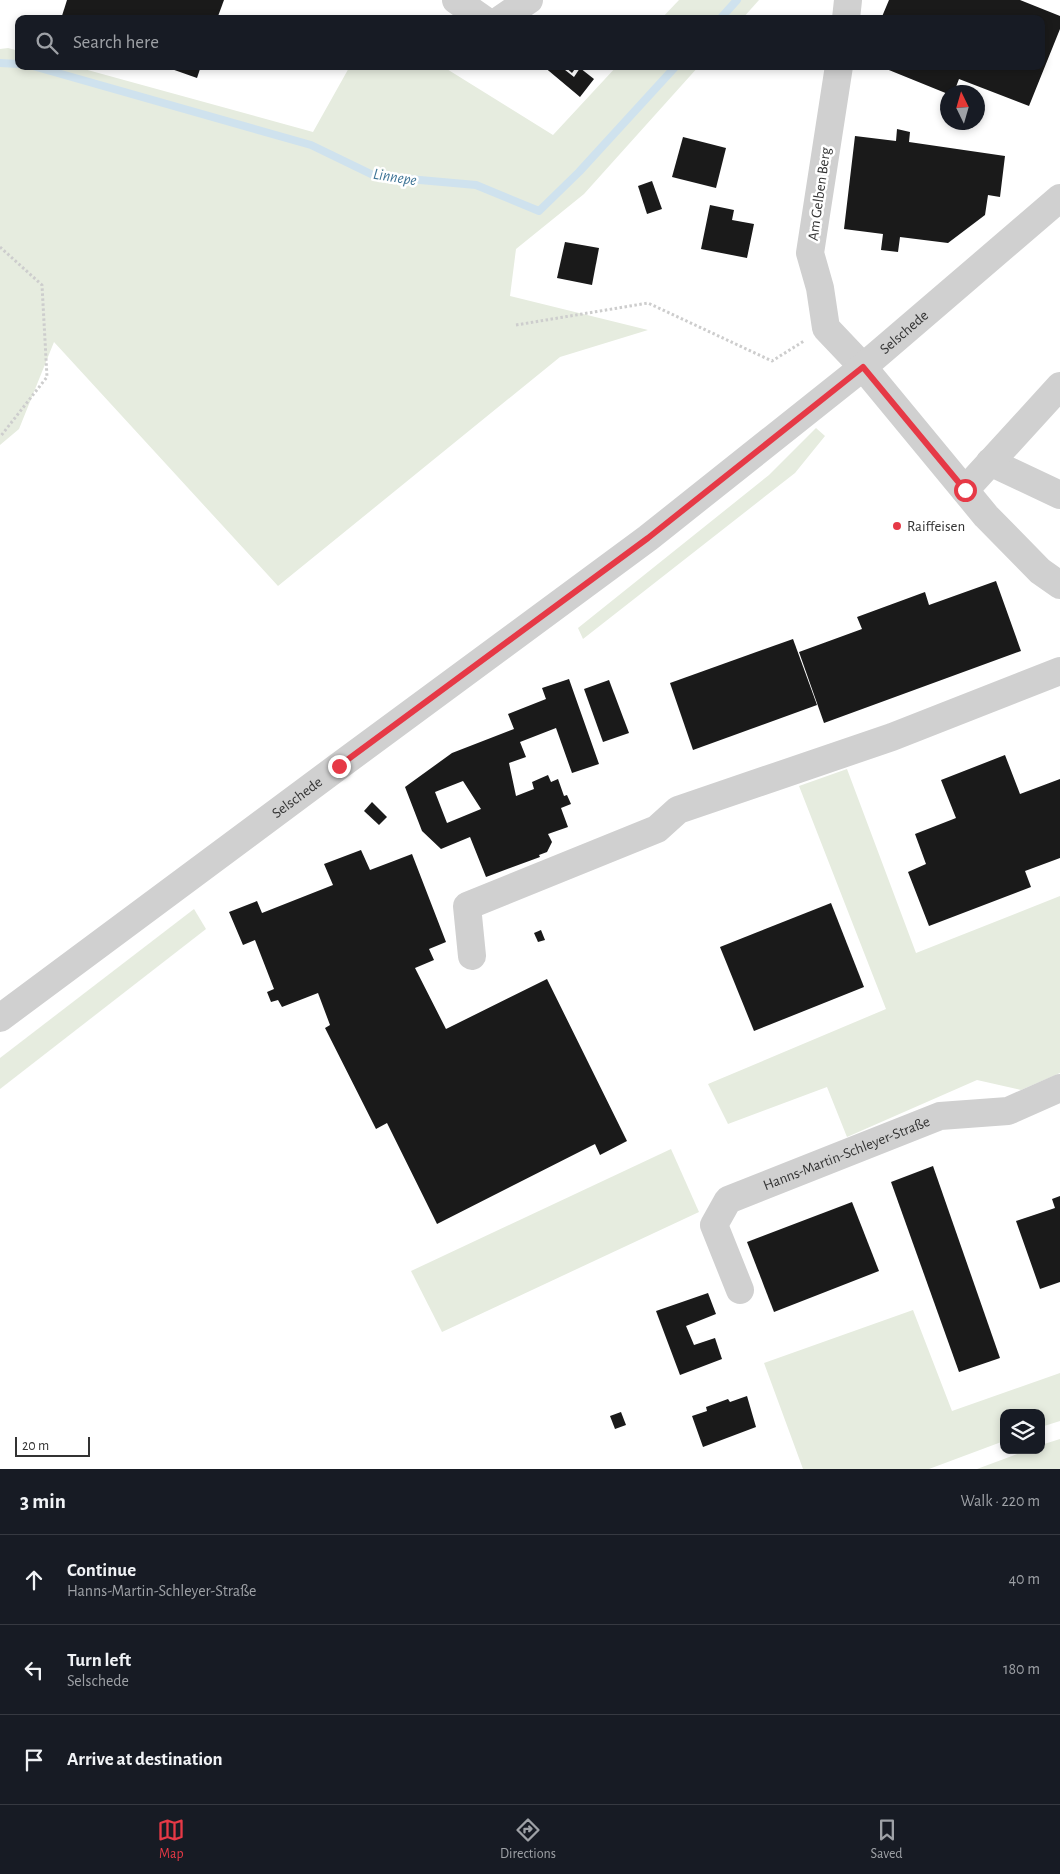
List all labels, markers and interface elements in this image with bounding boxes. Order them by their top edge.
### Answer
search box [15,15,1045,70]
icon: search [33,29,61,57]
text: Search here [73,33,159,52]
north arrow [940,85,985,130]
street label: Am Gelben Berg [806,146,834,242]
water label: Linnepe [372,166,418,189]
street label: Selschede [877,308,931,357]
route start [954,479,977,502]
place label: Raiffeisen [907,519,965,534]
marker: Raiffeisen [891,520,903,532]
route end [328,755,351,778]
street label: Selschede [269,774,325,821]
street label: Hanns-Martin-Schleyer-Straße [761,1114,932,1193]
map controls [1000,1409,1045,1454]
button: layers [1000,1409,1045,1454]
scale bar [15,1434,90,1457]
text: 20 m [22,1439,49,1453]
text: 3 min [20,1491,66,1512]
text: Walk · 220 m [961,1493,1040,1509]
text: Continue [67,1561,136,1580]
icon: ahead [20,1566,48,1594]
text: 40 m [1008,1571,1040,1587]
text: Hanns-Martin-Schleyer-Straße [67,1583,256,1599]
text: Turn left [67,1651,131,1670]
icon: left [20,1656,48,1684]
text: 180 m [1003,1661,1040,1677]
text: Selschede [67,1673,129,1689]
icon: arrive [20,1746,48,1774]
text: Arrive at destination [67,1750,223,1769]
tab: Map [157,1816,185,1863]
tab: Directions [500,1816,556,1863]
tab: Saved [871,1816,903,1863]

